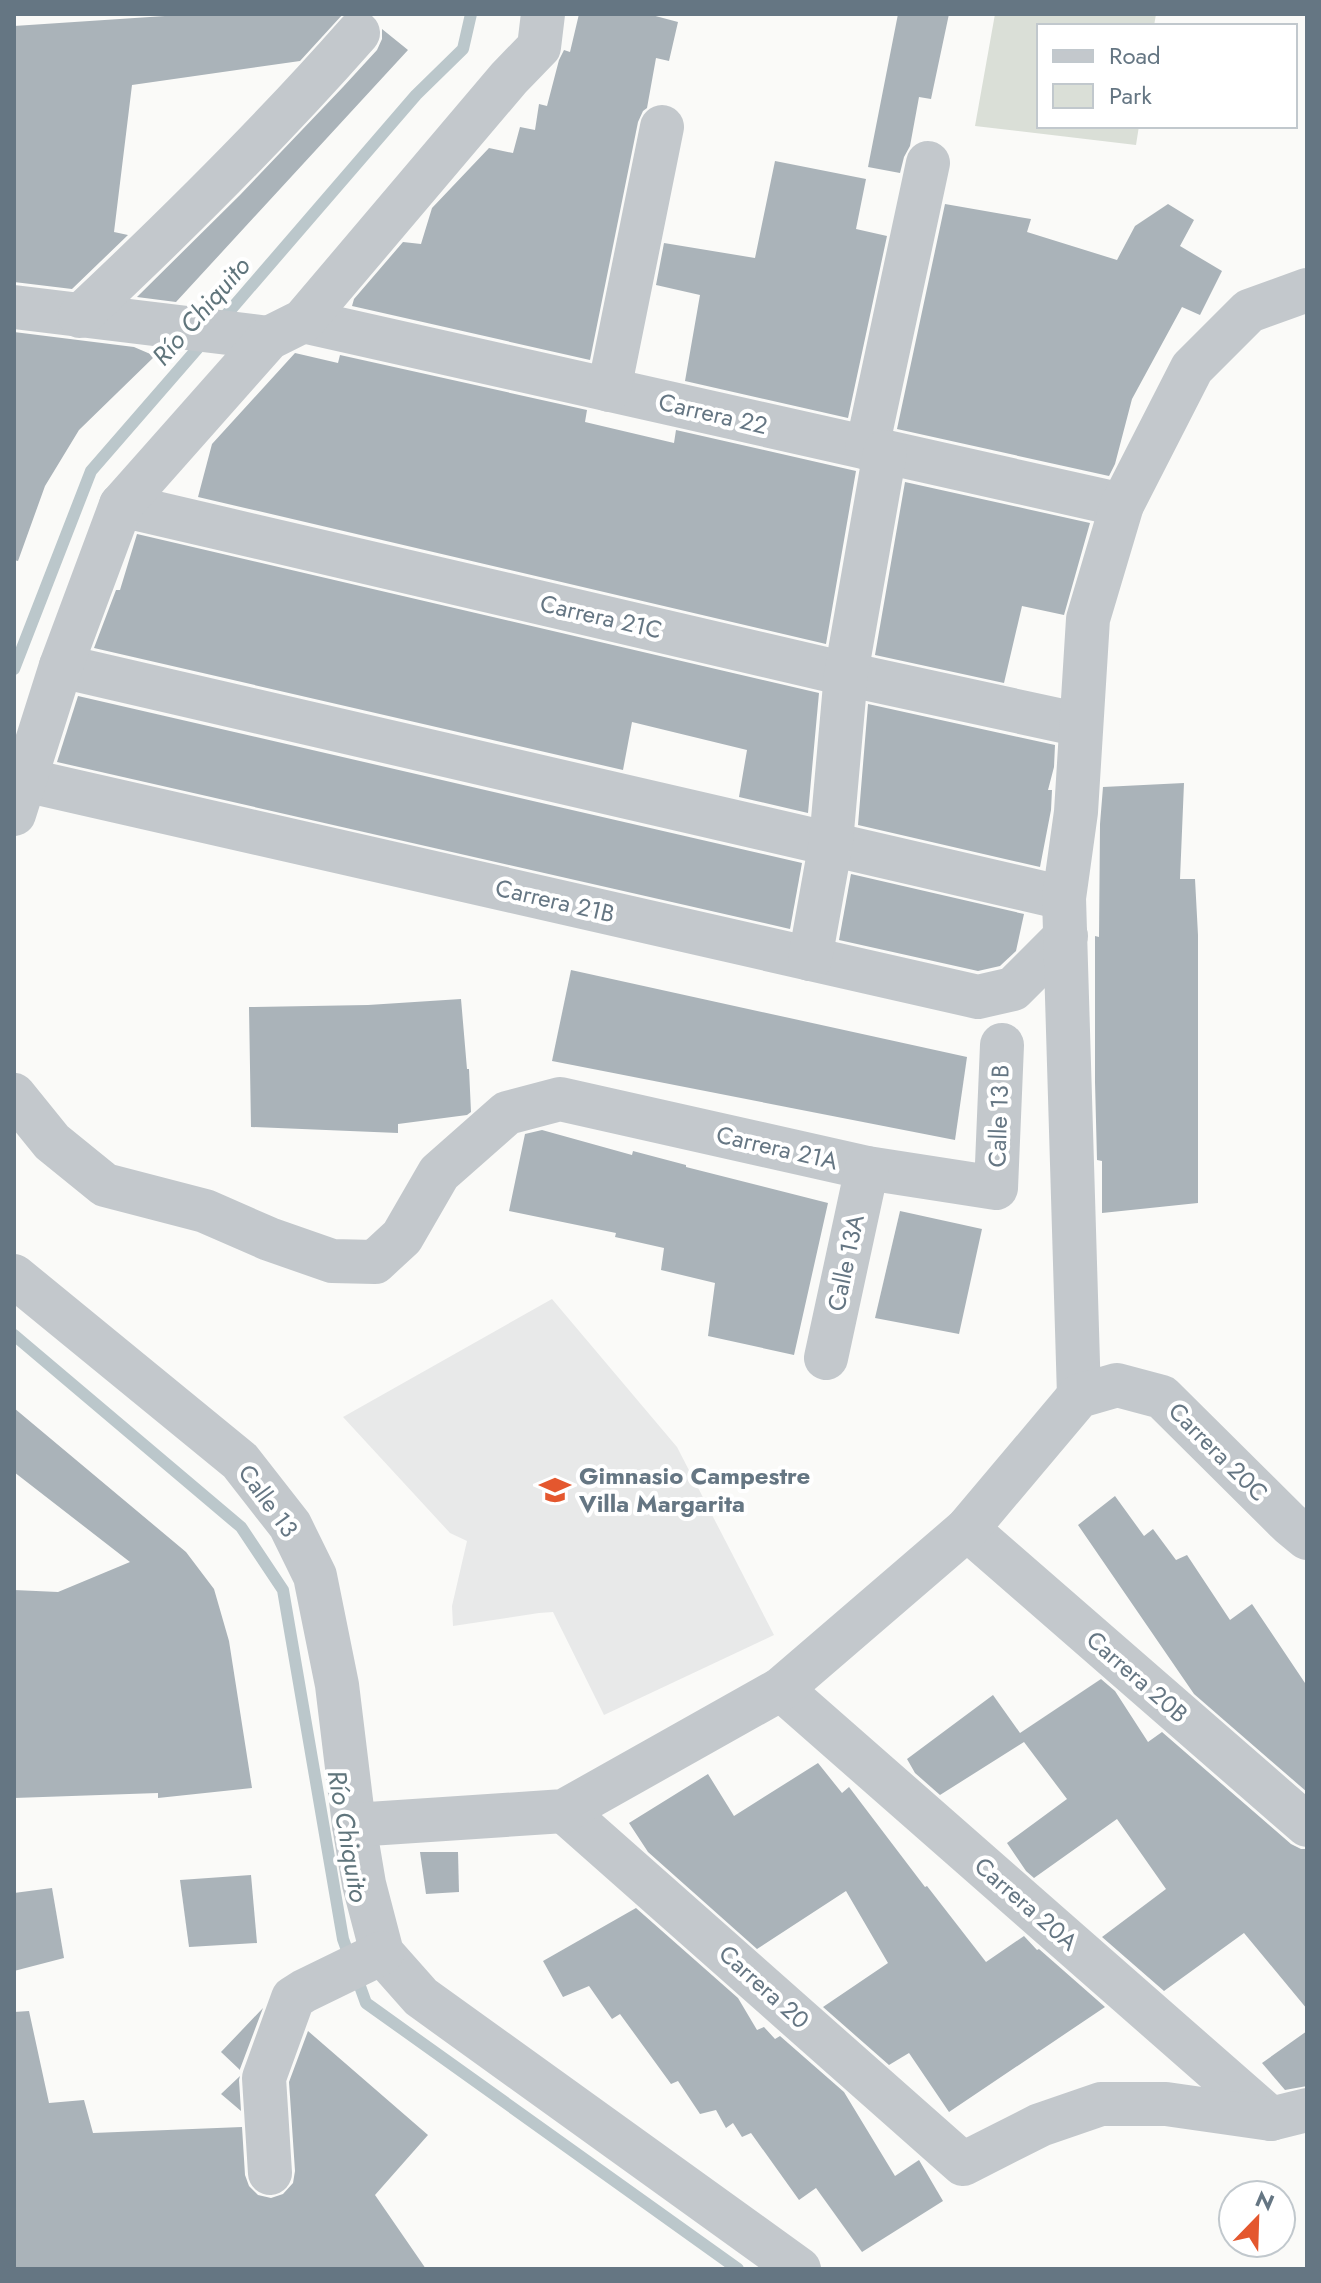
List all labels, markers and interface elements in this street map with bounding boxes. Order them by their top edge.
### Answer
legend [1037,24,1297,128]
text: Road [1109,38,1161,73]
text: Park [1109,78,1152,113]
water label: Río Chiquito [143,248,259,374]
street label: Carrera 22 [655,384,771,443]
street label: Carrera 21C [537,585,666,648]
street label: Carrera 21B [492,870,618,931]
street label: Calle 13 B [979,1064,1018,1168]
street label: Carrera 21A [713,1117,841,1179]
street label: Calle 13A [818,1211,873,1314]
street label: Carrera 20C [1161,1394,1276,1509]
street label: Calle 13 [230,1457,307,1544]
place label: Gimnasio Campestre Villa Margarita [578,1458,810,1521]
school or university icon: Gimnasio Campestre Villa Margarita [538,1473,572,1507]
street label: Carrera 20B [1079,1622,1196,1731]
water label: Río Chiquito [318,1767,378,1905]
street label: Carrera 20A [967,1849,1086,1959]
street label: Carrera 20 [711,1936,817,2037]
north arrow [1217,2179,1297,2259]
text: N [1251,2182,1279,2219]

